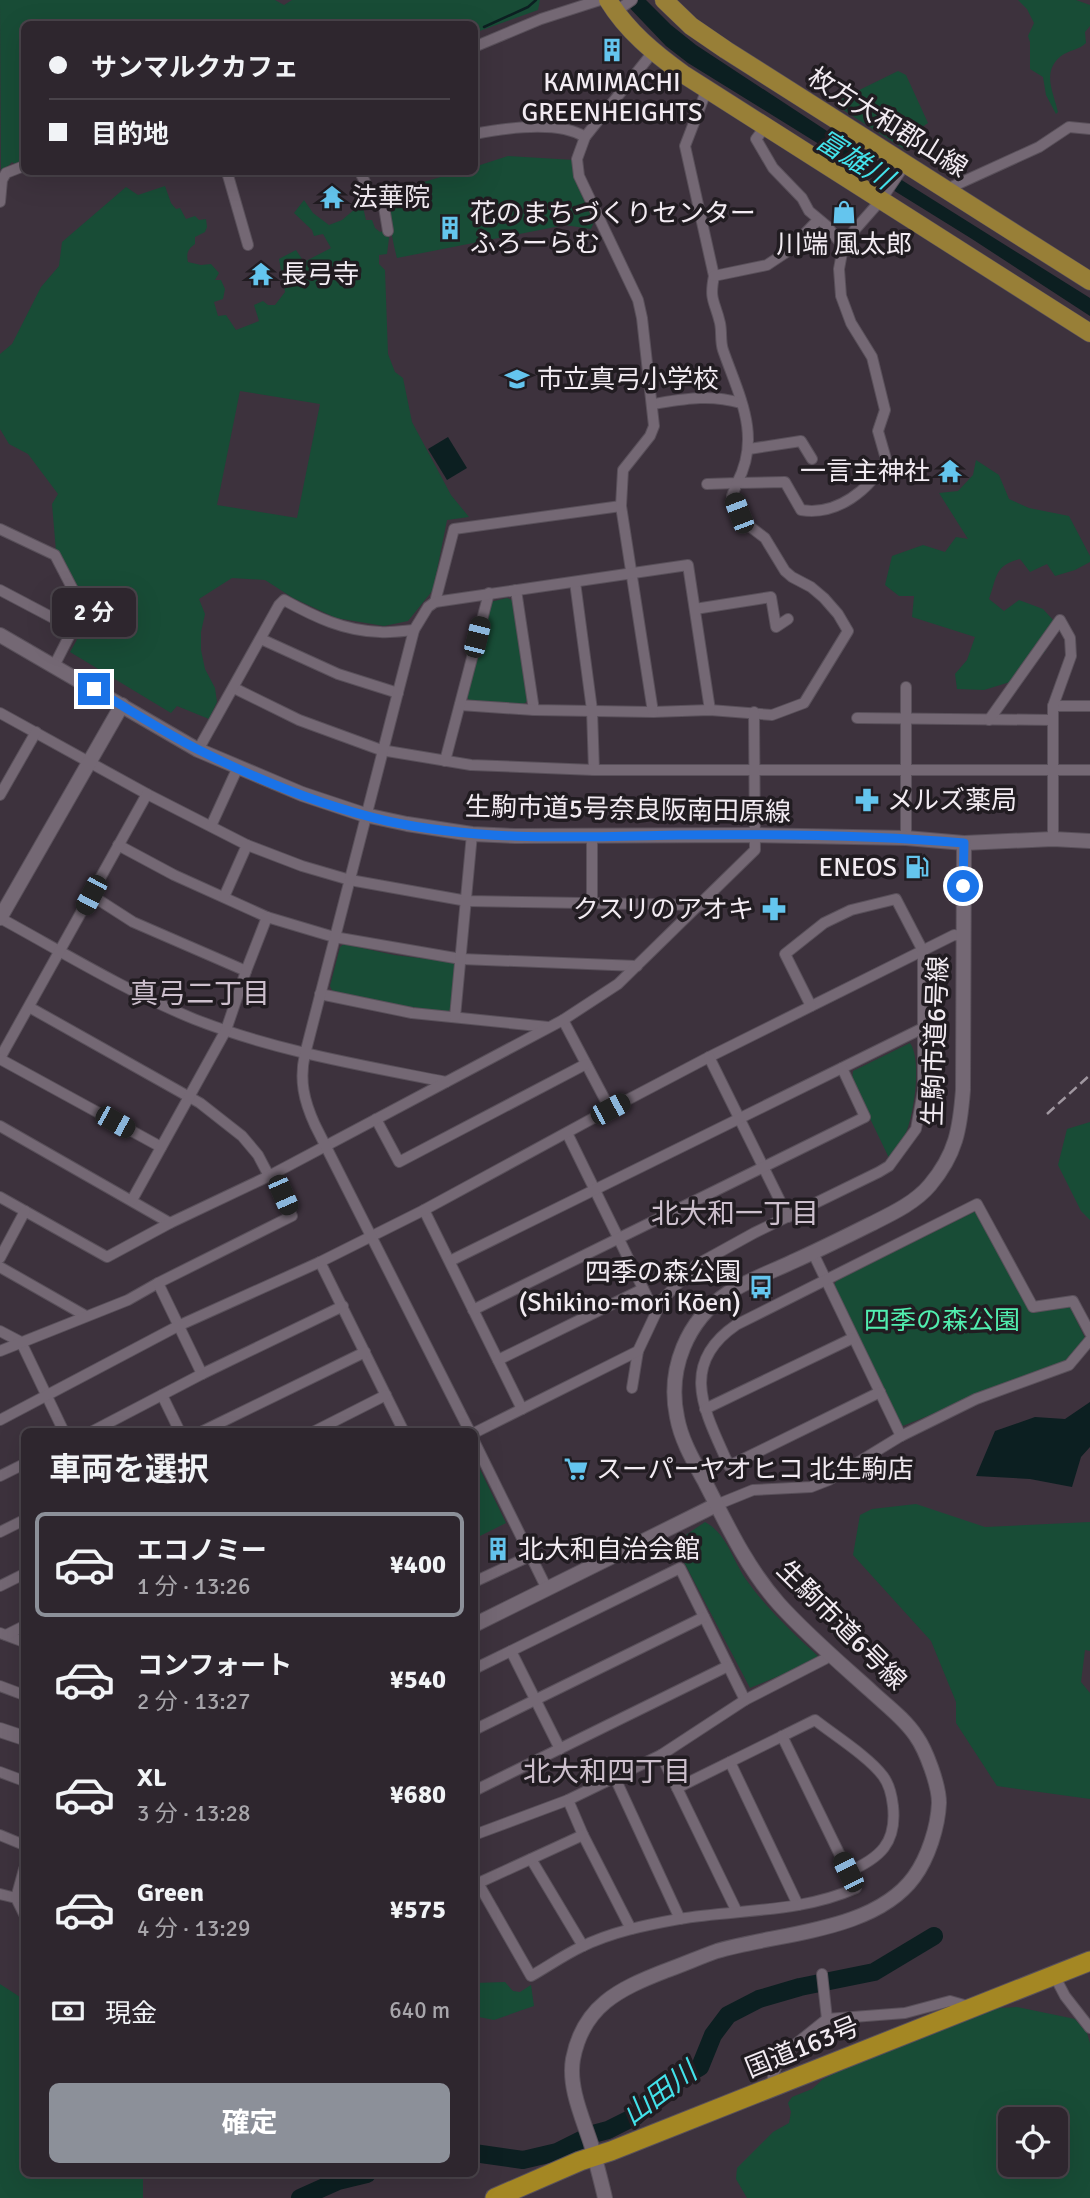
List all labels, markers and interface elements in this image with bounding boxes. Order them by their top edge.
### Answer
building icon: KAMIMACHI GREENHEIGHTS [598,36,626,64]
text: サンマルクカフェ [91,52,299,84]
street label: 枚方大和郡山線 [802,61,973,185]
place label: KAMIMACHI GREENHEIGHTS [522,67,702,129]
text: 目的地 [91,119,169,151]
water label: 富雄川 [810,123,902,198]
place label: 法華院 [352,182,430,214]
temple icon: 法華院 [318,183,346,211]
place label: 花のまちづくりセンター ふろーらむ [470,198,756,260]
shop icon: 川端 風太郎 [830,198,858,226]
building icon: 花のまちづくりセンター ふろーらむ [436,214,464,242]
place label: 川端 風太郎 [776,229,912,261]
place label: 長弓寺 [281,259,359,291]
temple icon: 長弓寺 [247,260,275,288]
place label: 市立真弓小学校 [537,364,719,396]
school or university icon: 市立真弓小学校 [503,365,531,393]
place label: 一言主神社 [800,456,930,488]
temple icon: 一言主神社 [936,457,964,485]
car [722,490,757,536]
callout: 2 分 [52,588,136,636]
text: 2 分 [74,598,114,627]
car [462,614,493,660]
route end [78,673,110,705]
place label: メルズ薬局 [887,785,1017,817]
pharmacy icon: メルズ薬局 [853,786,881,814]
street label: 生駒市道5号奈良阪南田原線 [465,791,791,829]
place label: ENEOS [819,852,897,884]
fuel station icon: ENEOS [903,853,931,881]
route start [947,870,979,902]
car [72,872,111,918]
place label: クスリのアオキ [573,894,754,926]
pharmacy icon: クスリのアオキ [760,895,788,923]
street label: 生駒市道6号線 [917,956,955,1127]
district label: 真弓二丁目 [130,977,270,1011]
car [587,1090,634,1128]
car [92,1103,139,1141]
car [265,1172,302,1218]
district label: 北大和一丁目 [651,1197,819,1231]
place label: 四季の森公園 (Shikino-mori Kōen) [519,1257,741,1319]
bus stop icon: 四季の森公園 (Shikino-mori Kōen) [747,1273,775,1301]
park label: 四季の森公園 [864,1305,1020,1337]
text: 車両を選択 [49,1450,209,1489]
place label: スーパーヤオヒコ 北生駒店 [596,1454,913,1486]
supermarket icon: スーパーヤオヒコ 北生駒店 [562,1455,590,1483]
icon: car [53,1533,116,1596]
place label: 北大和自治会館 [518,1534,700,1566]
text: エコノミー [137,1535,267,1567]
building icon: 北大和自治会館 [484,1535,512,1563]
text: ¥400 [390,1549,446,1581]
street label: 生駒市道6号線 [770,1554,913,1697]
text: 1 分 · 13:26 [137,1572,250,1601]
icon: car [53,1648,116,1711]
text: コンフォート [137,1650,292,1682]
text: ¥540 [390,1664,446,1696]
text: 2 分 · 13:27 [137,1687,250,1716]
district label: 北大和四丁目 [523,1755,691,1789]
text: XL [137,1762,167,1794]
icon: car [53,1763,116,1826]
text: ¥680 [390,1779,446,1811]
text: 3 分 · 13:28 [137,1799,250,1828]
car [830,1849,867,1895]
text: Green [137,1877,204,1909]
icon: car [53,1878,116,1941]
text: ¥575 [390,1894,446,1926]
text: 4 分 · 13:29 [137,1914,250,1943]
icon: cash [49,1992,87,2030]
text: 640 m [389,1996,450,2025]
text: 現金 [105,1998,157,2030]
street label: 国道163号 [741,2011,864,2085]
water label: 山田川 [616,2053,706,2133]
button: 確定 [49,2083,450,2163]
map controls [998,2107,1068,2177]
button: locate [998,2107,1068,2177]

